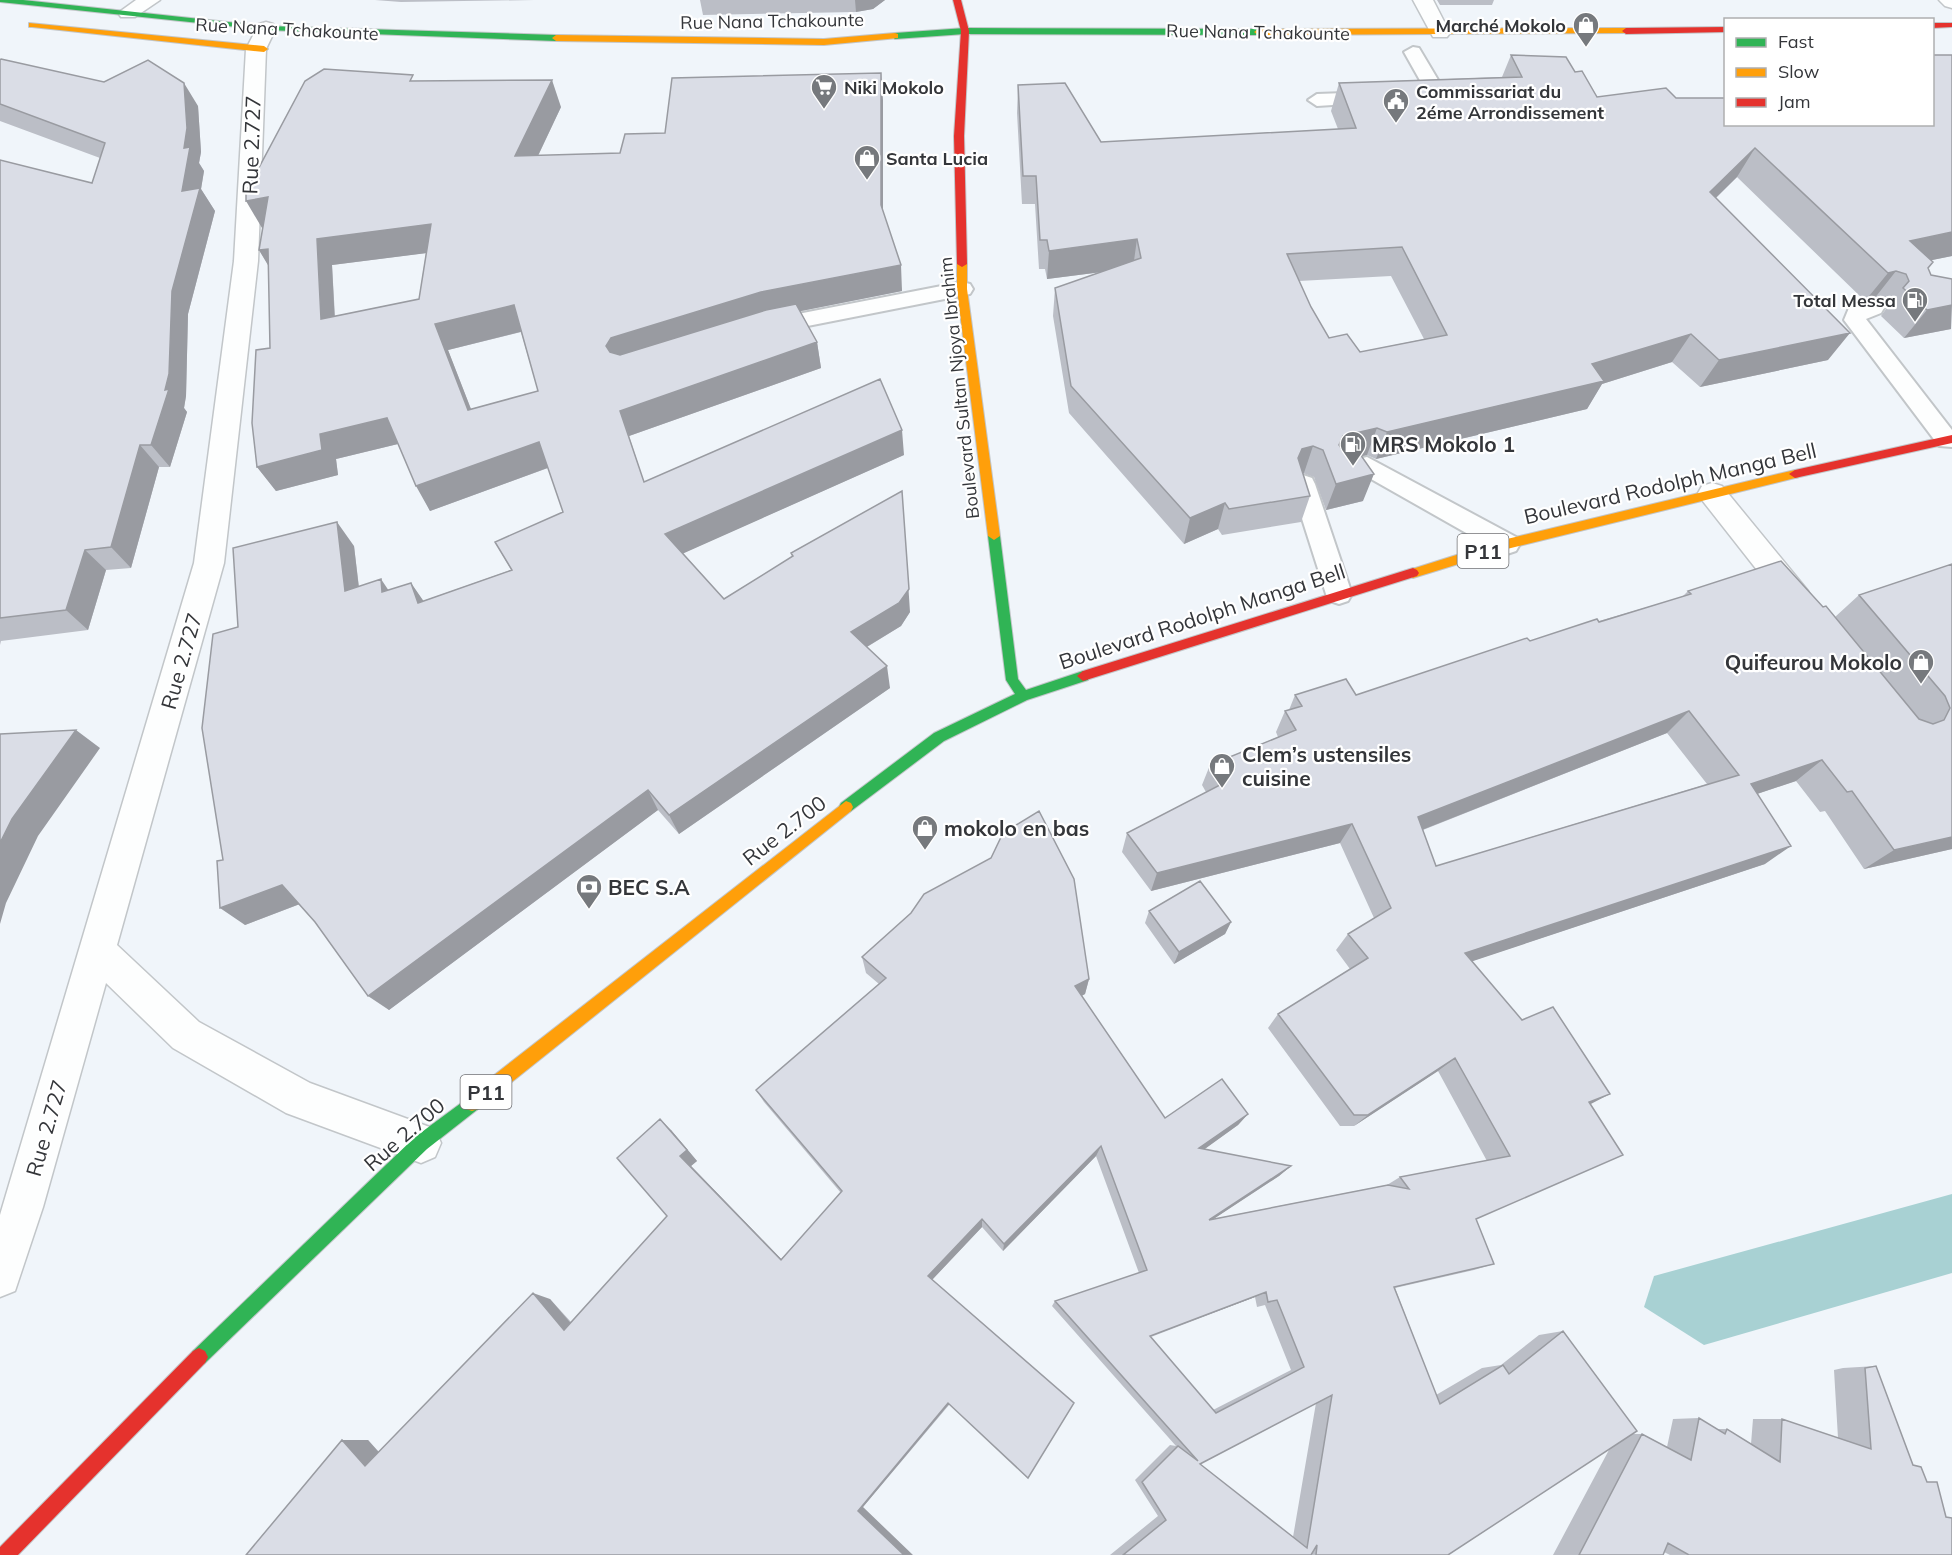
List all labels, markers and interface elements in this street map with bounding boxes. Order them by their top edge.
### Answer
street label: Rue Nana Tchakounte [680,8,864,34]
shop icon: Marché Mokolo [1571,10,1601,48]
street label: Rue Nana Tchakounte [195,13,379,45]
place label: Marché Mokolo [1435,14,1566,37]
legend [1724,18,1934,126]
street label: Rue Nana Tchakounte [1166,19,1350,45]
text: Fast [1778,30,1814,53]
text: Slow [1778,60,1820,83]
supermarket icon: Niki Mokolo [809,72,839,110]
place label: Niki Mokolo [844,76,944,99]
place label: Commissariat du 2éme Arrondissement [1416,80,1604,124]
public building icon: Commissariat du 2éme Arrondissement [1381,86,1411,124]
text: Jam [1778,90,1811,113]
street label: Rue 2.727 [236,95,266,195]
shop icon: Santa Lucia [852,143,882,181]
place label: Santa Lucia [886,147,988,170]
street label: Boulevard Sultan Njoya Ibrahim [934,256,984,520]
fuel station icon: Total Messa [1900,285,1930,323]
place label: Total Messa [1793,289,1896,312]
fuel station icon: MRS Mokolo 1 [1338,429,1368,467]
place label: MRS Mokolo 1 [1372,431,1515,457]
street label: Boulevard Rodolph Manga Bell [1521,437,1819,529]
road number: P11 [1458,534,1508,568]
street label: Boulevard Rodolph Manga Bell [1056,557,1348,675]
street label: Rue 2.727 [155,610,207,712]
shop icon: Quifeurou Mokolo [1906,647,1936,685]
place label: Quifeurou Mokolo [1725,649,1902,675]
place label: Clem’s ustensiles cuisine [1242,741,1411,791]
shop icon: Clem’s ustensiles cuisine [1207,751,1237,789]
street label: Rue 2.700 [737,789,831,871]
shop icon: mokolo en bas [910,813,940,851]
place label: mokolo en bas [944,815,1089,841]
bank icon: BEC S.A [574,872,604,910]
place label: BEC S.A [608,874,690,900]
road number: P11 [460,1075,512,1109]
street label: Rue 2.727 [20,1077,72,1179]
street label: Rue 2.700 [358,1092,450,1176]

